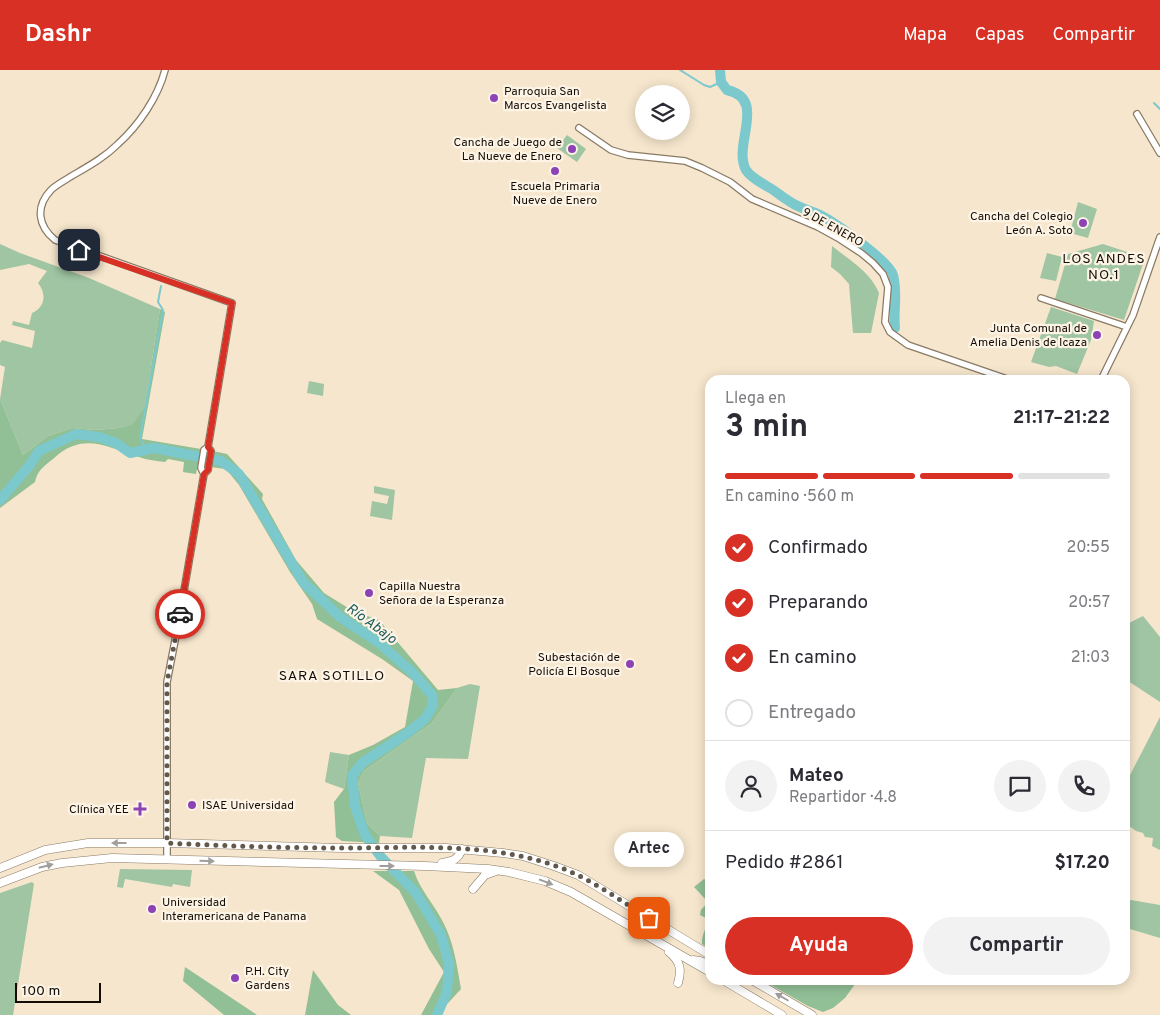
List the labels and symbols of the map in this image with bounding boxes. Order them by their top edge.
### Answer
place label: Parroquia San Marcos Evangelista [504,84,607,114]
marker: Parroquia San Marcos Evangelista [488,92,500,104]
place label: Cancha de Juego de La Nueve de Enero [454,135,562,165]
marker: Cancha de Juego de La Nueve de Enero [566,143,578,155]
marker: Escuela Primaria Nueve de Enero [549,165,561,177]
place label: Escuela Primaria Nueve de Enero [510,179,600,209]
street label: 9 DE ENERO [799,205,866,251]
place label: Cancha del Colegio León A. Soto [970,209,1073,239]
marker: Cancha del Colegio León A. Soto [1077,217,1089,229]
pin [58,229,100,271]
district label: LOS ANDES NO.1 [1062,251,1146,284]
place label: Junta Comunal de Amelia Denis de Icaza [970,321,1087,351]
marker: Junta Comunal de Amelia Denis de Icaza [1091,329,1103,341]
place label: Capilla Nuestra Señora de la Esperanza [379,579,504,609]
marker: Capilla Nuestra Señora de la Esperanza [363,587,375,599]
courier [155,589,205,639]
water label: Río Abajo [343,600,400,648]
place label: Subestación de Policía El Bosque [528,650,620,680]
marker: Subestación de Policía El Bosque [624,658,636,670]
district label: SARA SOTILLO [279,668,385,685]
place label: ISAE Universidad [202,798,294,814]
marker: ISAE Universidad [186,799,198,811]
place label: Clínica YEE [69,802,129,818]
marker: Clínica YEE [133,802,147,816]
callout: Artec [614,833,684,868]
one-way arrow [110,839,126,847]
one-way arrow [200,857,216,865]
one-way arrow [38,862,53,870]
one-way arrow [380,862,396,870]
one-way arrow [538,878,553,886]
place label: Universidad Interamericana de Panama [162,895,306,925]
pin [628,897,670,939]
marker: Universidad Interamericana de Panama [146,903,158,915]
place label: P.H. City Gardens [245,964,290,994]
marker: P.H. City Gardens [229,972,241,984]
scale bar [15,980,101,1003]
one-way arrow [776,993,789,1002]

